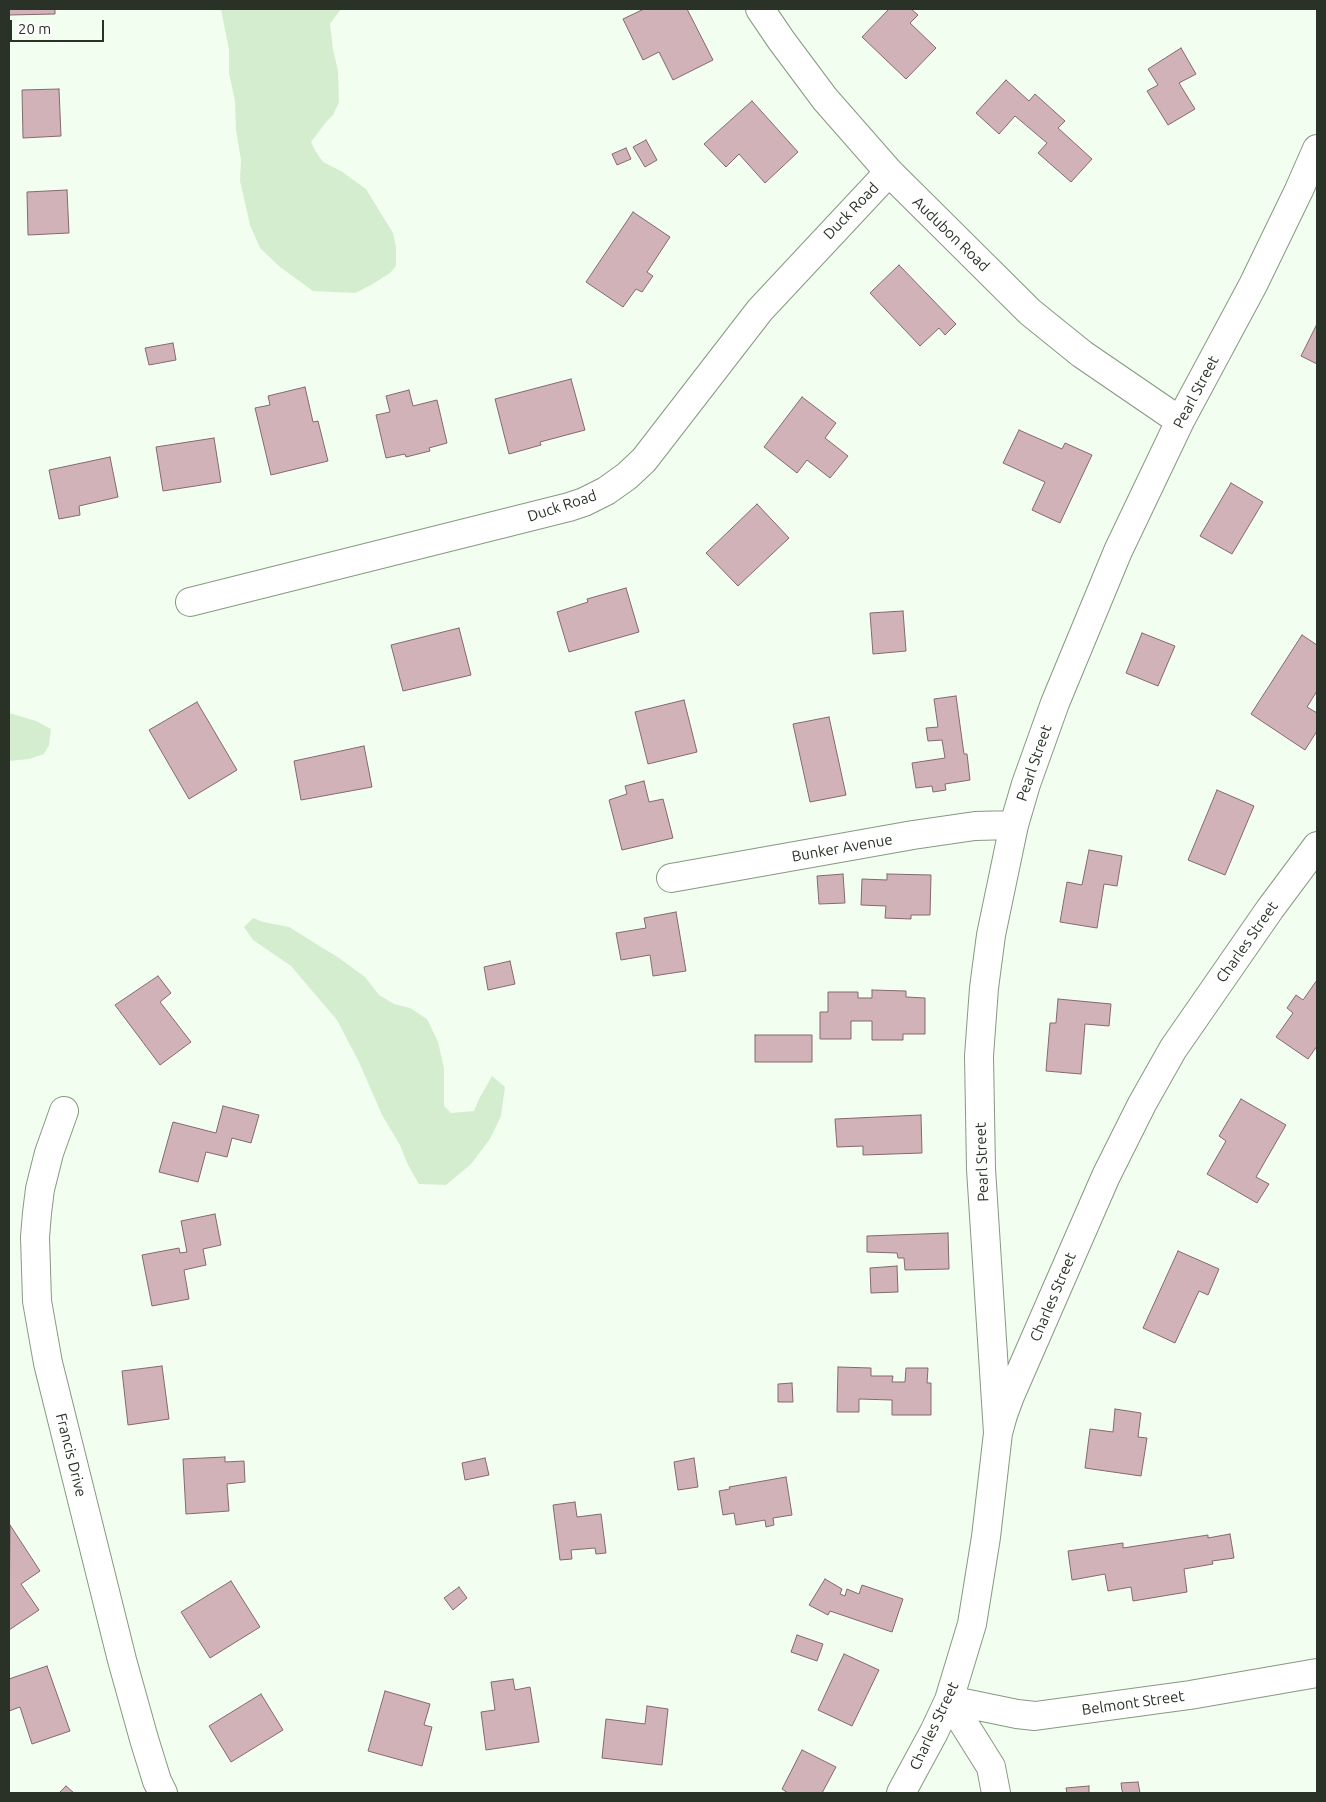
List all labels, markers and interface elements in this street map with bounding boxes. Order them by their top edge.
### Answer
scale bar [12,10,106,42]
text: 20 m [18,20,51,37]
street label: Duck Road [820,179,882,243]
street label: Audubon Road [909,193,993,275]
street label: Pearl Street [1169,353,1223,431]
street label: Duck Road [525,486,599,526]
street label: Pearl Street [1013,722,1055,804]
street label: Bunker Avenue [790,830,894,866]
street label: Charles Street [1212,898,1282,986]
street label: Pearl Street [972,1122,992,1202]
street label: Charles Street [1026,1250,1080,1344]
street label: Francis Drive [52,1411,90,1499]
street label: Charles Street [906,1679,962,1773]
street label: Belmont Street [1081,1687,1185,1719]

